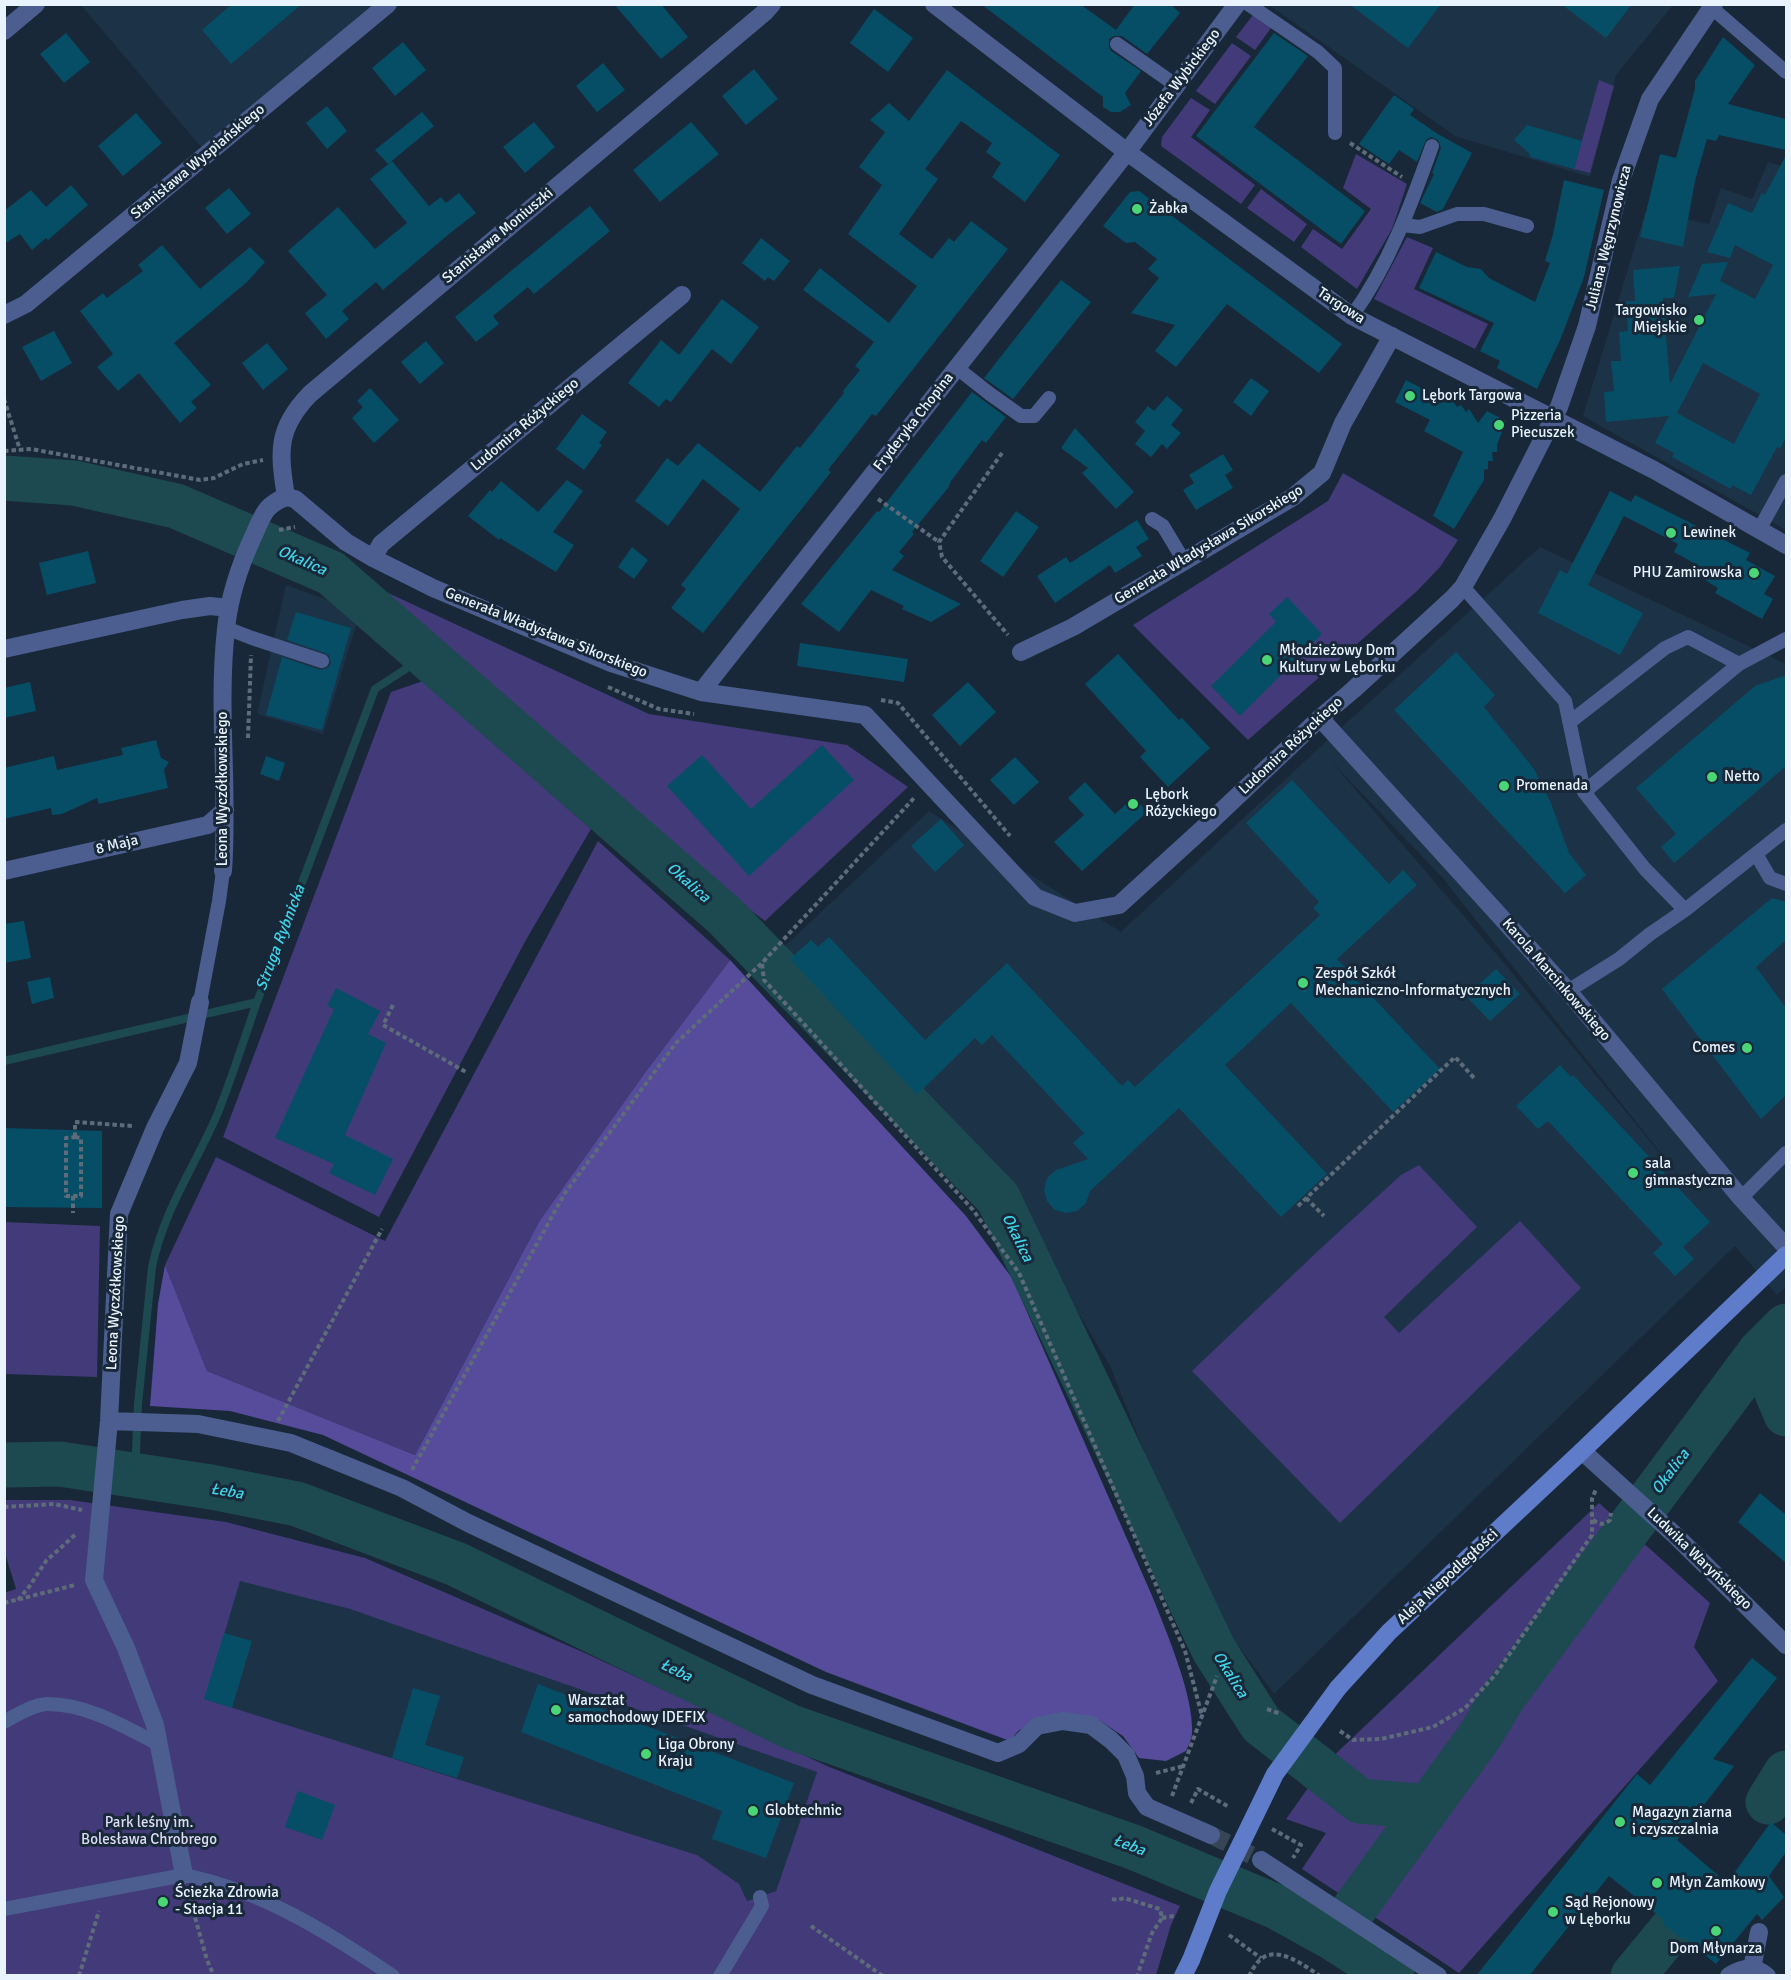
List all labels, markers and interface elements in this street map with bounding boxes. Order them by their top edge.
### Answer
street label: Józefa Wybickiego [1139,26,1225,130]
street label: Stanisława Wyspiańskiego [127,101,269,223]
street label: Juliana Węgrzynowicza [1582,163,1636,313]
street label: Stanisława Moniuszki [439,184,557,288]
place label: Żabka [1149,200,1188,218]
marker: Żabka [1130,202,1144,216]
street label: Targowa [1314,284,1368,328]
place label: Targowisko Miejskie [1615,302,1687,337]
marker: Targowisko Miejskie [1692,313,1706,327]
street label: Fryderyka Chopina [870,369,958,475]
street label: Ludomira Różyckiego [467,375,583,475]
place label: Lębork Targowa [1422,387,1522,405]
marker: Lębork Targowa [1403,389,1417,403]
place label: Pizzeria Piecuszek [1511,407,1574,442]
marker: Pizzeria Piecuszek [1492,418,1506,432]
street label: Generała Władysława Sikorskiego [1111,481,1307,609]
place label: Lewinek [1683,524,1736,542]
marker: Lewinek [1664,526,1678,540]
water label: Okalica [275,542,329,580]
place label: PHU Zamirowska [1633,564,1742,582]
marker: PHU Zamirowska [1747,566,1761,580]
street label: Generała Władysława Sikorskiego [442,584,650,682]
place label: Młodzieżowy Dom Kultury w Lęborku [1279,642,1395,677]
marker: Młodzieżowy Dom Kultury w Lęborku [1260,653,1274,667]
street label: Ludomira Różyckiego [1235,693,1347,799]
street label: Leona Wyczółkowskiego [214,712,232,866]
place label: Netto [1724,768,1760,786]
marker: Netto [1705,770,1719,784]
place label: Promenada [1516,777,1588,795]
marker: Promenada [1497,779,1511,793]
place label: Lębork Różyckiego [1145,786,1217,821]
marker: Lębork Różyckiego [1126,797,1140,811]
street label: 8 Maja [94,831,140,859]
water label: Okalica [662,859,714,907]
water label: Struga Rybnicka [252,883,310,993]
street label: Karola Marcinkowskiego [1498,915,1614,1045]
place label: Zespół Szkół Mechaniczno-Informatycznych [1315,965,1511,1000]
marker: Zespół Szkół Mechaniczno-Informatycznych [1296,976,1310,990]
place label: Comes [1692,1039,1735,1057]
marker: Comes [1740,1041,1754,1055]
place label: sala gimnastyczna [1645,1155,1733,1190]
marker: sala gimnastyczna [1626,1166,1640,1180]
water label: Okalica [997,1211,1037,1265]
street label: Leona Wyczółkowskiego [103,1215,129,1371]
water label: Okalica [1648,1446,1694,1498]
water label: Łeba [209,1480,245,1504]
street label: Ludwika Waryńskiego [1643,1504,1755,1614]
street label: Aleja Niepodległości [1394,1526,1502,1628]
water label: Okalica [1208,1648,1252,1702]
water label: Łeba [657,1655,695,1687]
place label: Warsztat samochodowy IDEFIX [568,1692,705,1727]
marker: Warsztat samochodowy IDEFIX [549,1703,563,1717]
place label: Liga Obrony Kraju [658,1736,734,1771]
marker: Liga Obrony Kraju [639,1747,653,1761]
place label: Globtechnic [765,1802,842,1820]
marker: Globtechnic [746,1804,760,1818]
place label: Magazyn ziarna i czyszczalnia [1632,1804,1732,1839]
park label: Park leśny im. Bolesława Chrobrego [81,1814,217,1849]
marker: Magazyn ziarna i czyszczalnia [1613,1815,1627,1829]
water label: Łeba [1110,1831,1148,1861]
place label: Młyn Zamkowy [1669,1874,1765,1892]
marker: Młyn Zamkowy [1650,1876,1664,1890]
place label: Ścieżka Zdrowia - Stacja 11 [175,1884,279,1919]
place label: Sąd Rejonowy w Lęborku [1565,1894,1654,1929]
marker: Ścieżka Zdrowia - Stacja 11 [156,1895,170,1909]
marker: Sąd Rejonowy w Lęborku [1546,1905,1560,1919]
marker: Dom Młynarza [1709,1924,1723,1938]
place label: Dom Młynarza [1670,1940,1762,1958]

